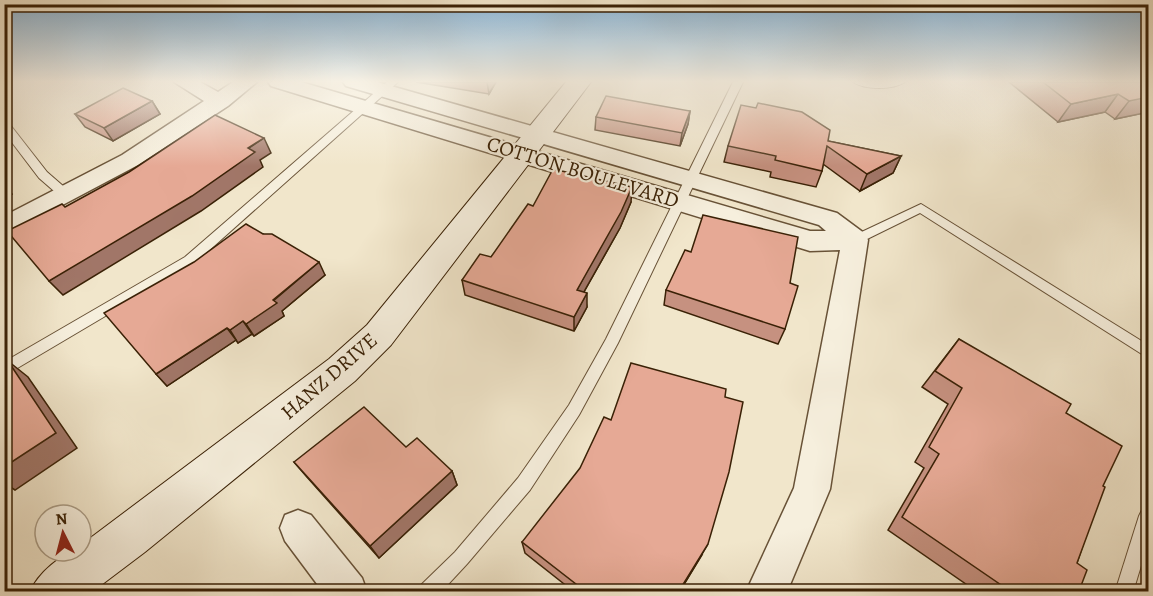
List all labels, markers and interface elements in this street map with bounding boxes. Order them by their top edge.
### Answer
street label: COTTON BOULEVARD [483,129,683,215]
street label: HANZ DRIVE [275,326,383,426]
north arrow [33,503,93,563]
text: N [55,507,69,531]

